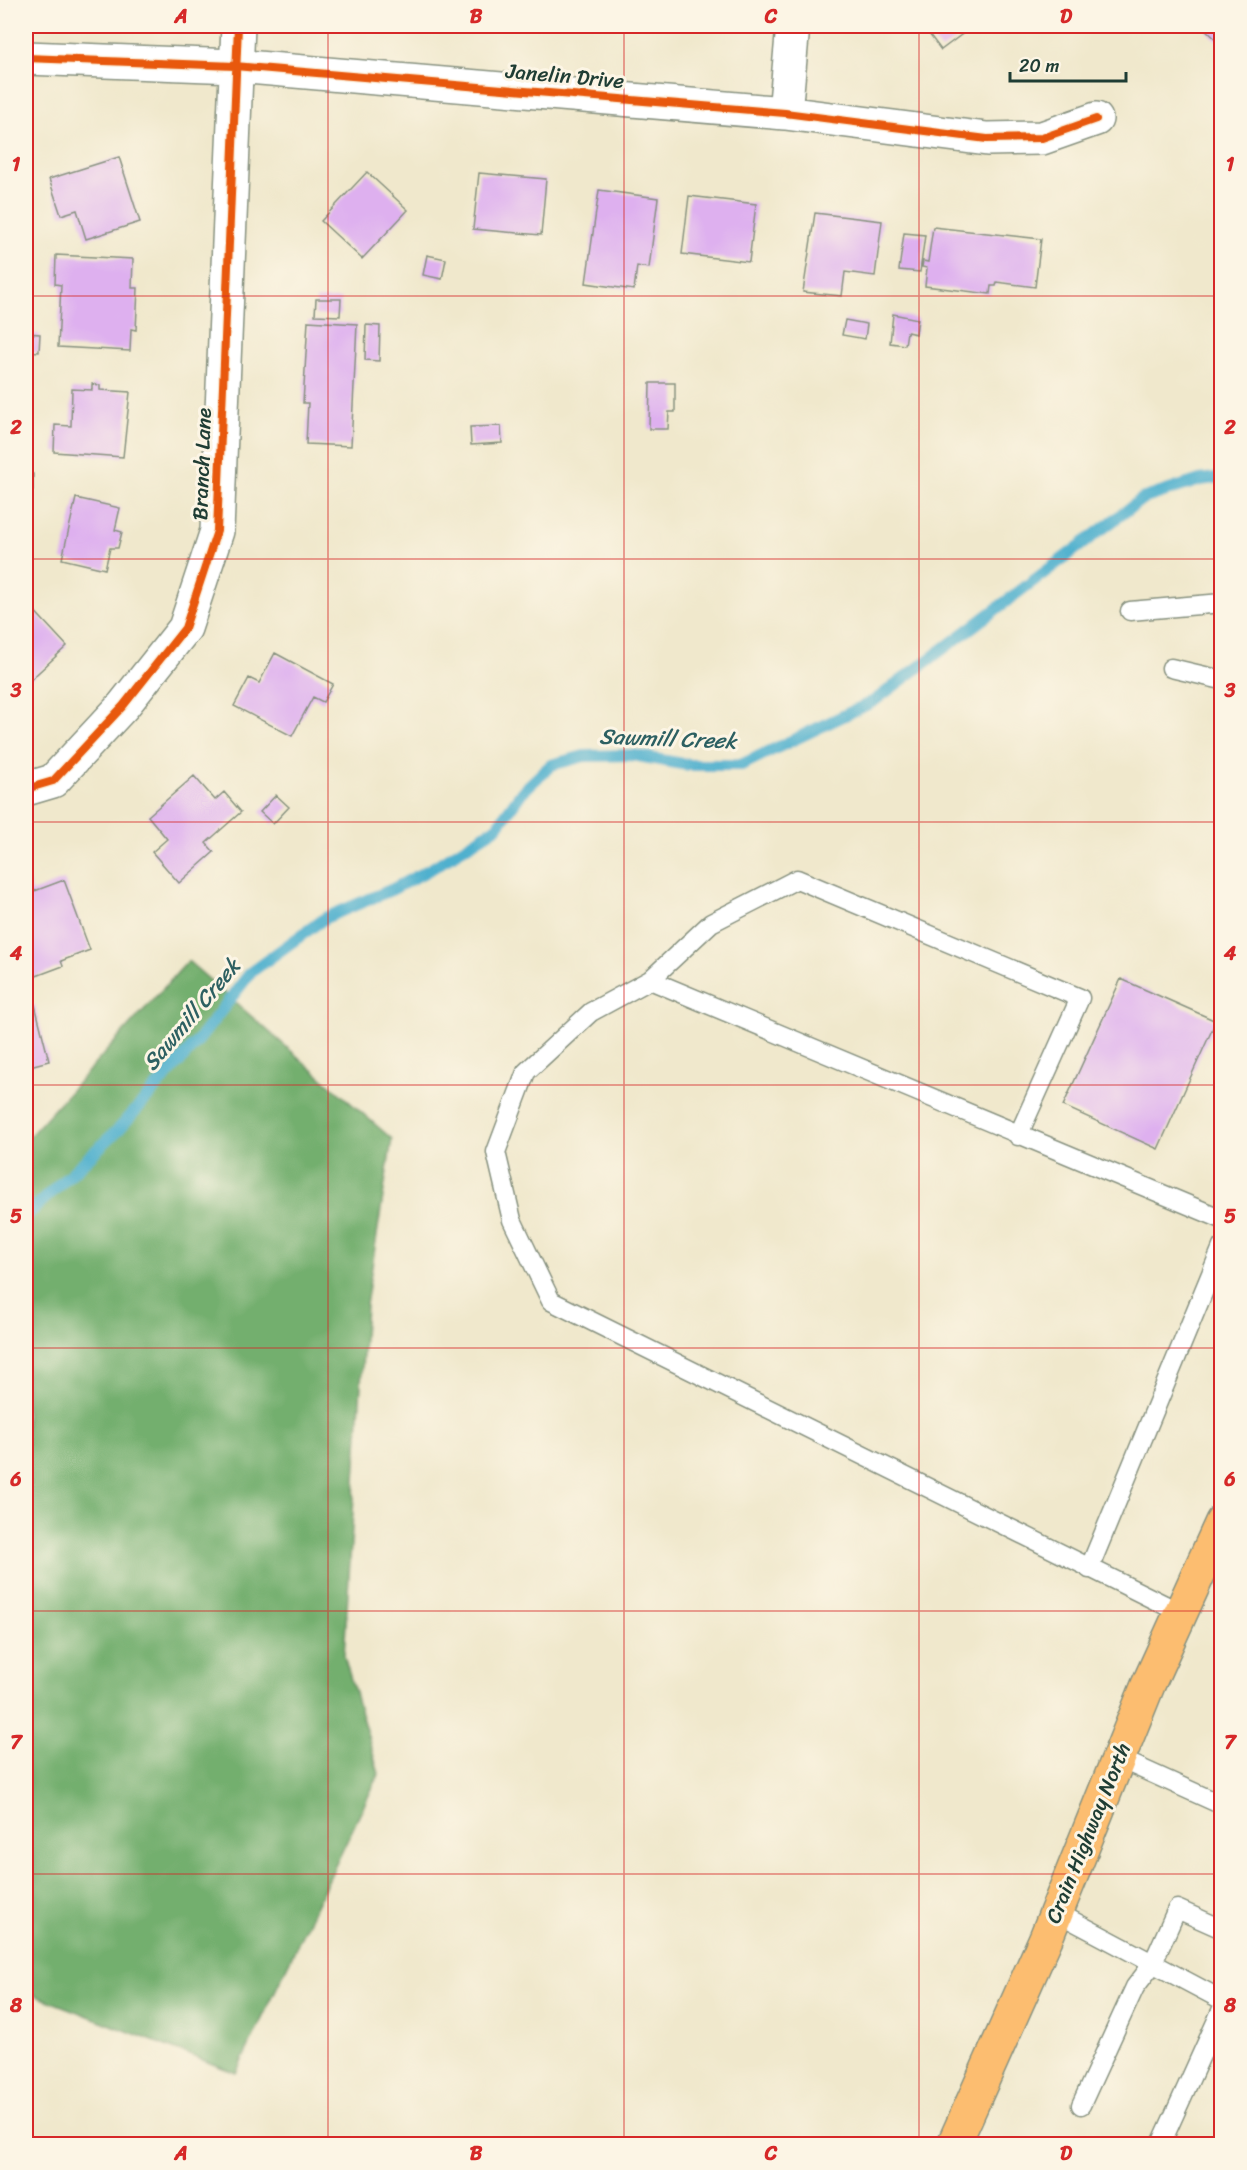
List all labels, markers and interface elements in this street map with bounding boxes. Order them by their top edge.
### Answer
text: A [173,0,188,34]
text: B [470,0,483,34]
text: C [764,0,778,34]
text: D [1060,0,1073,34]
scale bar [1010,45,1126,83]
text: 20 m [1019,50,1059,82]
street label: Janelin Drive [503,52,626,100]
text: 1 [12,147,21,182]
text: 1 [1226,147,1235,182]
street label: Branch Lane [181,407,223,521]
text: 2 [9,410,22,445]
text: 2 [1223,410,1236,445]
text: 3 [10,673,22,708]
text: 3 [1224,673,1236,708]
water label: Sawmill Creek [599,717,739,760]
text: 4 [9,936,23,971]
text: 4 [1223,936,1237,971]
water label: Sawmill Creek [132,948,251,1080]
text: 5 [10,1199,22,1234]
text: 5 [1224,1199,1236,1234]
text: 6 [9,1462,22,1497]
text: 6 [1223,1462,1236,1497]
text: 7 [10,1725,23,1760]
text: 7 [1224,1725,1237,1760]
street label: Crain Highway North [1034,1737,1142,1929]
text: 8 [9,1988,23,2023]
text: 8 [1223,1988,1237,2023]
text: A [173,2136,188,2170]
text: B [470,2136,483,2170]
text: C [764,2136,778,2170]
text: D [1060,2136,1073,2170]

